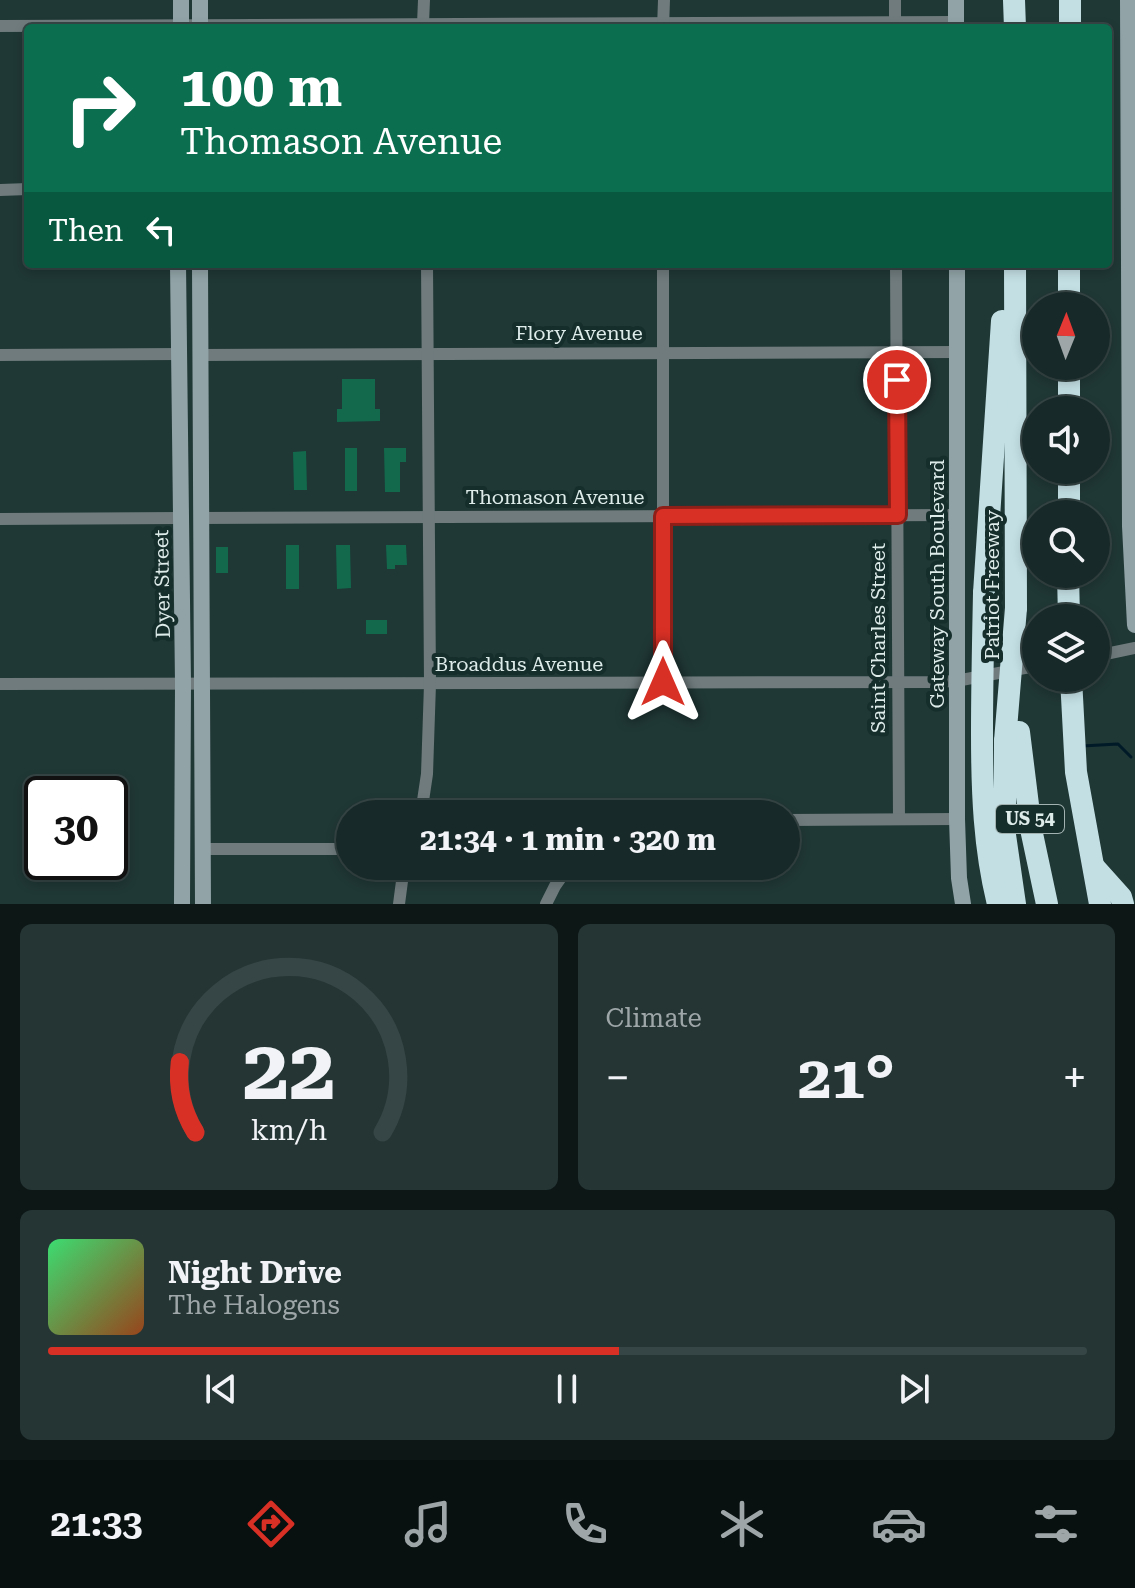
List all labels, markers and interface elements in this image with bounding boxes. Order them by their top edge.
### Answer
text: 100 m [180,54,342,120]
icon: right [48,56,152,160]
text: Thomason Avenue [180,121,502,163]
icon: left [139,208,183,252]
text: Then [48,213,123,248]
north arrow [1022,292,1110,380]
map controls [1022,292,1110,692]
street label: Flory Avenue [515,321,643,345]
pin [863,346,931,414]
icon: arrive [875,358,919,402]
button: sound [1022,396,1110,484]
street label: Gateway South Boulevard [925,459,949,709]
street label: Thomason Avenue [466,485,645,509]
button: search [1022,500,1110,588]
street label: Patriot Freeway [980,510,1004,660]
street label: Dyer Street [149,529,175,639]
street label: Saint Charles Street [866,542,890,733]
button: layers [1022,604,1110,692]
position arrow [621,640,705,724]
street label: Broaddus Avenue [435,652,603,676]
speed limit sign: 30 [24,776,128,880]
road number: US 54 [996,805,1064,833]
text: 21:34 · 1 min · 320 m [420,822,716,857]
text: Climate [606,1003,702,1033]
text: 22 [242,1022,335,1119]
text: 21° [798,1042,895,1113]
text: − [606,1052,630,1104]
text: + [1062,1052,1087,1104]
text: km/h [250,1113,327,1147]
text: Night Drive [168,1255,342,1290]
text: The Halogens [168,1290,340,1320]
icon: previous [199,1367,243,1411]
icon: pause [545,1367,589,1411]
icon: next [892,1367,936,1411]
icon: directions [243,1496,299,1552]
icon: music [400,1496,456,1552]
icon: phone [557,1496,613,1552]
icon: climate [714,1496,770,1552]
icon: car [871,1496,927,1552]
icon: filters [1028,1496,1084,1552]
text: 21:33 [51,1503,142,1545]

